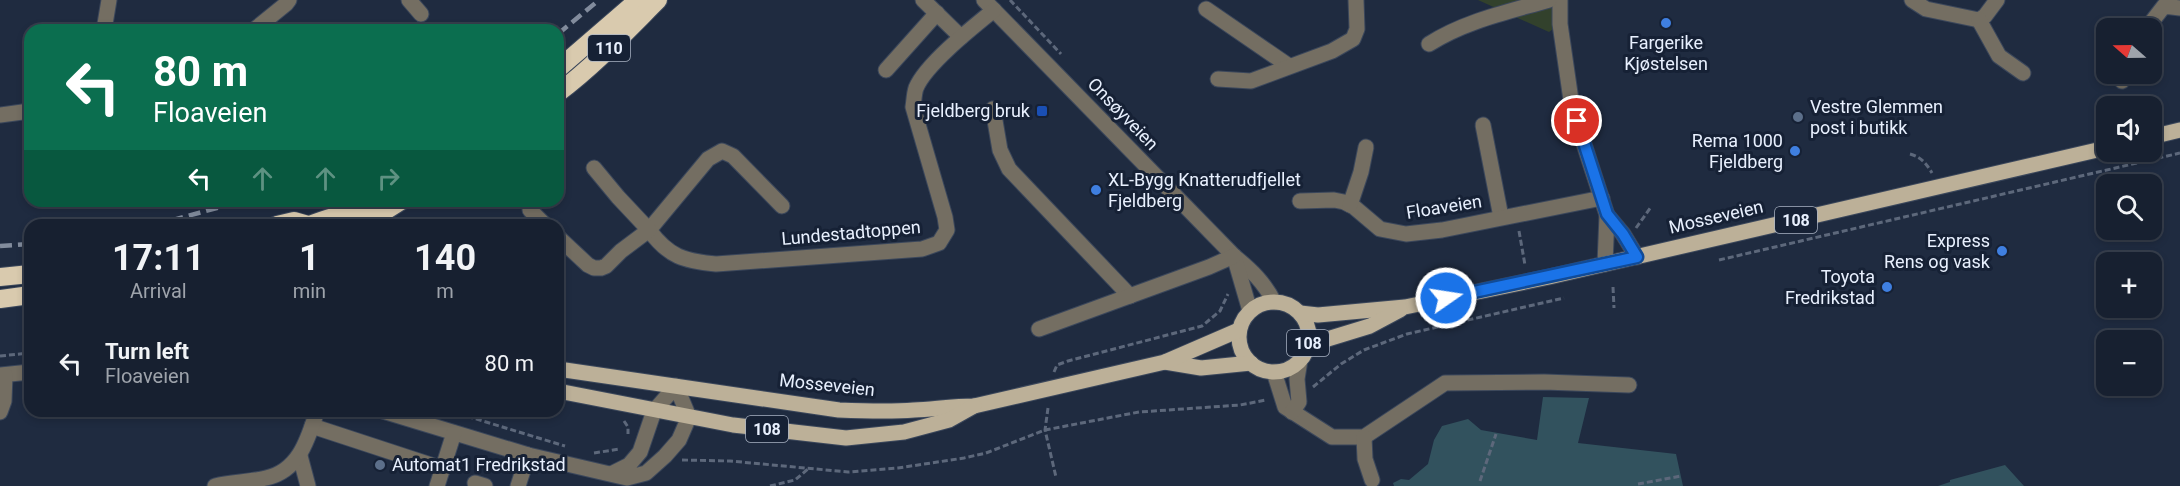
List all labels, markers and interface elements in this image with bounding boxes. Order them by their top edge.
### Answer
marker: Fargerike Kjøstelsen [1659,16,1673,30]
north arrow [2096,18,2162,84]
map controls [2096,18,2162,396]
place label: Fargerike Kjøstelsen [1624,32,1708,74]
road number: 110 [588,35,630,61]
text: 80 m [153,47,248,96]
icon: left [54,48,132,126]
street label: Onsøyveien [1084,73,1163,154]
pin [1551,95,1602,146]
place label: Vestre Glemmen post i butikk [1810,96,1943,138]
button: sound [2096,96,2162,162]
text: Floaveien [153,97,267,129]
place label: Fjeldberg bruk [916,100,1031,121]
marker: Fjeldberg bruk [1035,104,1049,118]
icon: arrive [1560,104,1593,137]
marker: Vestre Glemmen post i butikk [1791,110,1805,124]
place label: Rema 1000 Fjeldberg [1692,130,1783,172]
marker: Rema 1000 Fjeldberg [1788,144,1802,158]
icon: left [183,162,216,195]
icon: ahead [246,162,279,195]
icon: ahead [309,162,342,195]
icon: right [372,162,405,195]
place label: XL-Bygg Knatterudfjellet Fjeldberg [1108,169,1301,211]
button: search [2096,174,2162,240]
marker: XL-Bygg Knatterudfjellet Fjeldberg [1089,183,1103,197]
street label: Floaveien [1405,190,1483,223]
street label: Mosseveien [1667,195,1765,238]
road number: 108 [1775,207,1817,233]
street label: Lundestadtoppen [780,216,921,249]
place label: Express Rens og vask [1884,230,1991,272]
text: 17:11 [112,237,205,279]
text: 1 [299,237,320,279]
text: 140 [414,237,476,279]
marker: Express Rens og vask [1995,244,2009,258]
button: + [2096,252,2162,318]
position arrow [1414,266,1478,330]
place label: Toyota Fredrikstad [1785,266,1875,308]
text: Arrival [130,279,187,303]
text: min [293,279,326,303]
text: m [436,279,454,303]
marker: Toyota Fredrikstad [1880,280,1894,294]
road number: 108 [1287,330,1329,356]
button: − [2096,330,2162,396]
text: Turn left [105,339,189,364]
icon: left [54,347,87,380]
text: 80 m [485,351,534,376]
text: Floaveien [105,364,190,388]
street label: Mosseveien [778,369,876,400]
road number: 108 [746,416,788,442]
place label: Automat1 Fredrikstad [392,454,566,475]
marker: Automat1 Fredrikstad [373,458,387,472]

